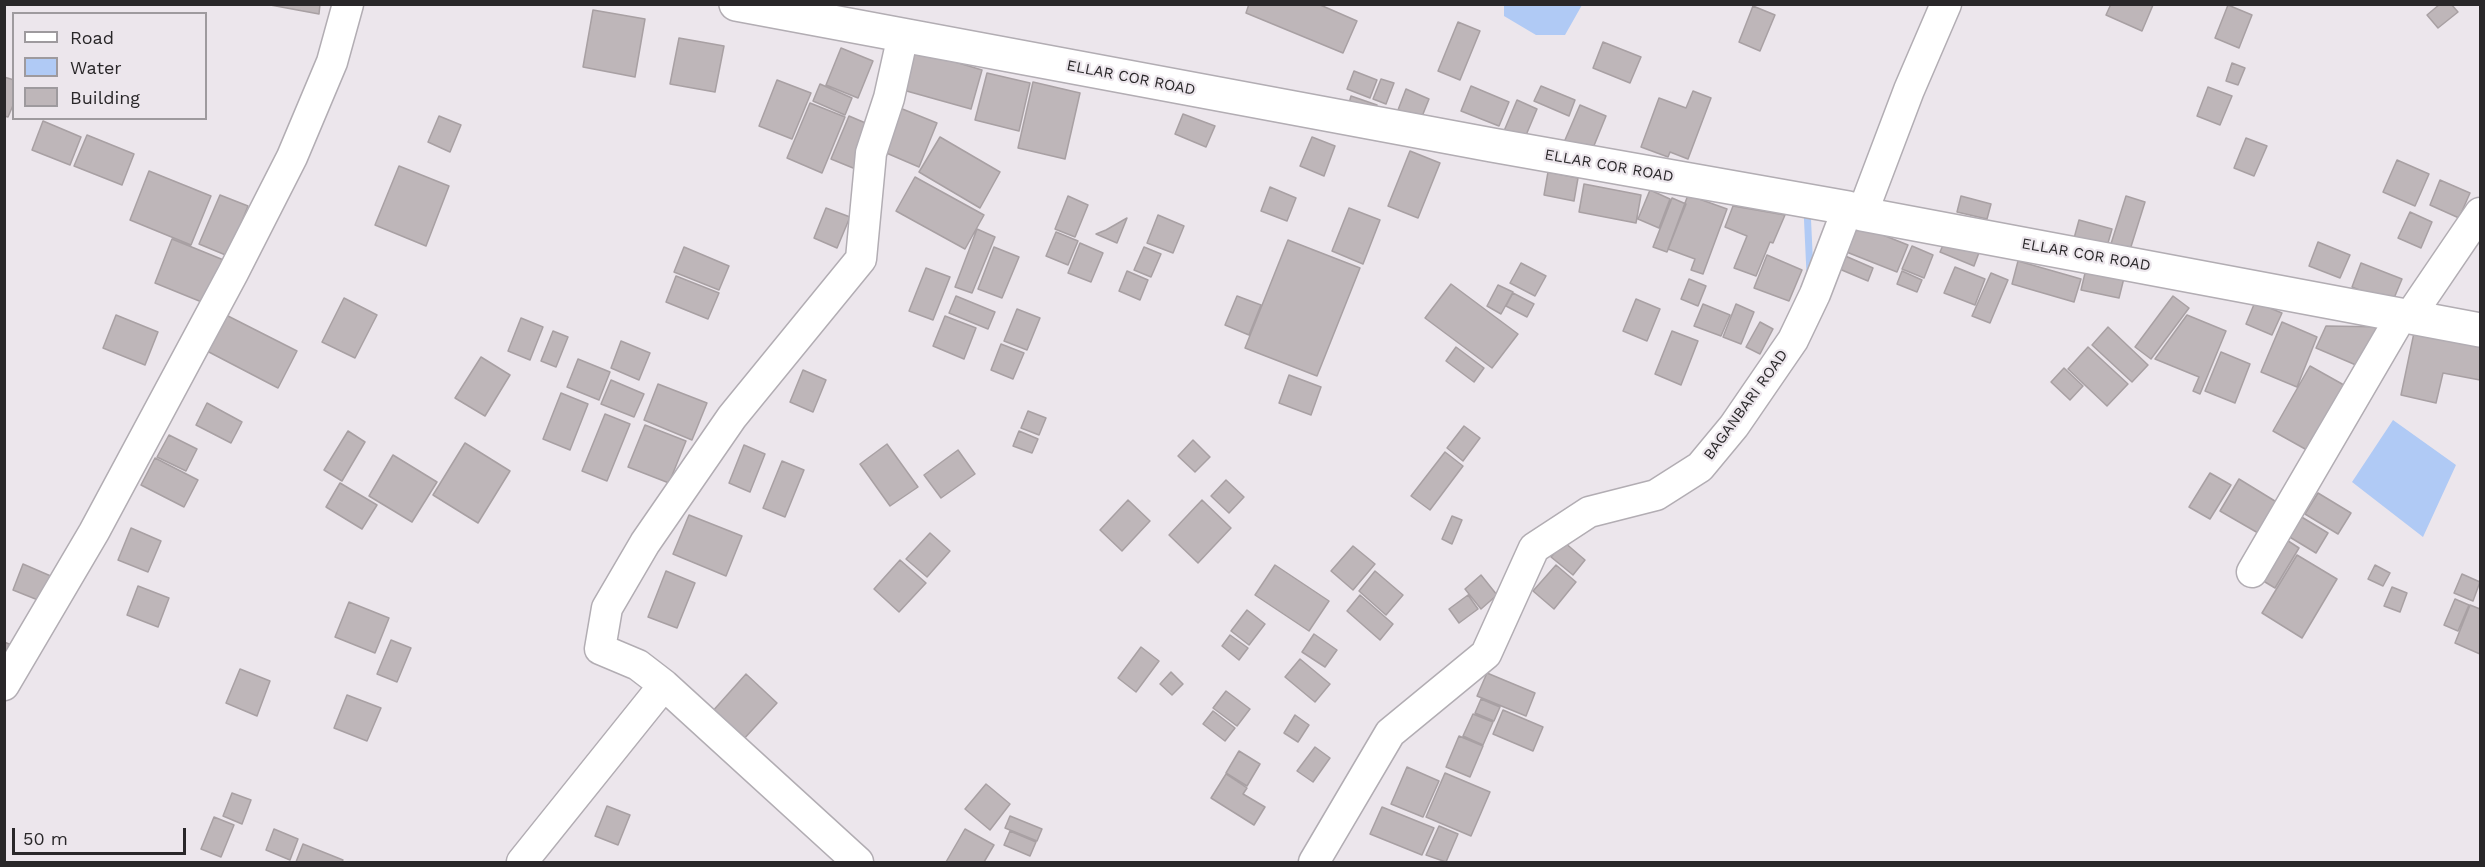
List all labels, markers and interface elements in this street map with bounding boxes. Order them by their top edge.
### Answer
legend [12,12,207,120]
text: Road [70,27,114,48]
text: Water [70,57,122,78]
street label: ELLAR COR ROAD [1065,57,1197,99]
text: Building [70,87,140,108]
street label: ELLAR COR ROAD [1543,146,1675,186]
street label: ELLAR COR ROAD [2020,235,2152,275]
street label: BAGANBARI ROAD [1700,346,1792,464]
scale bar [15,816,189,854]
text: 50 m [23,828,68,849]

